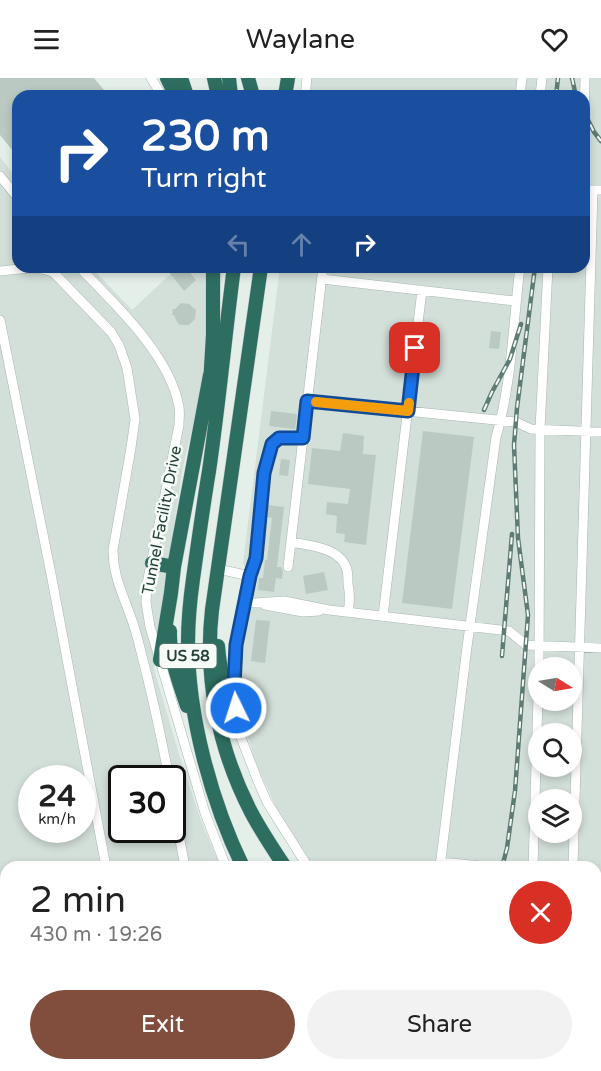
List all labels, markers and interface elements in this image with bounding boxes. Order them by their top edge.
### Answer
icon: menu [30,23,63,56]
text: Waylane [246,23,355,56]
icon: heart [538,23,571,56]
text: 230 m [141,111,270,162]
icon: right [42,114,120,192]
text: Turn right [141,162,267,195]
icon: left [222,228,255,261]
icon: ahead [285,228,318,261]
icon: right [348,228,381,261]
pin [389,322,440,373]
icon: arrive [398,331,431,364]
street label: Tunnel Facility Drive [138,444,186,596]
road number: US 58 [160,644,216,668]
north arrow [528,657,582,711]
map controls [528,657,582,843]
position arrow [204,676,268,740]
button: search [528,723,582,777]
speed limit sign: 30 [108,765,186,843]
text: 24 [38,778,76,815]
button: layers [528,789,582,843]
text: km/h [38,810,76,828]
text: 2 min [30,879,126,922]
button: close [509,881,572,944]
text: 430 m · 19:26 [30,923,162,947]
button: Exit [30,990,295,1059]
button: Share [307,990,572,1059]

